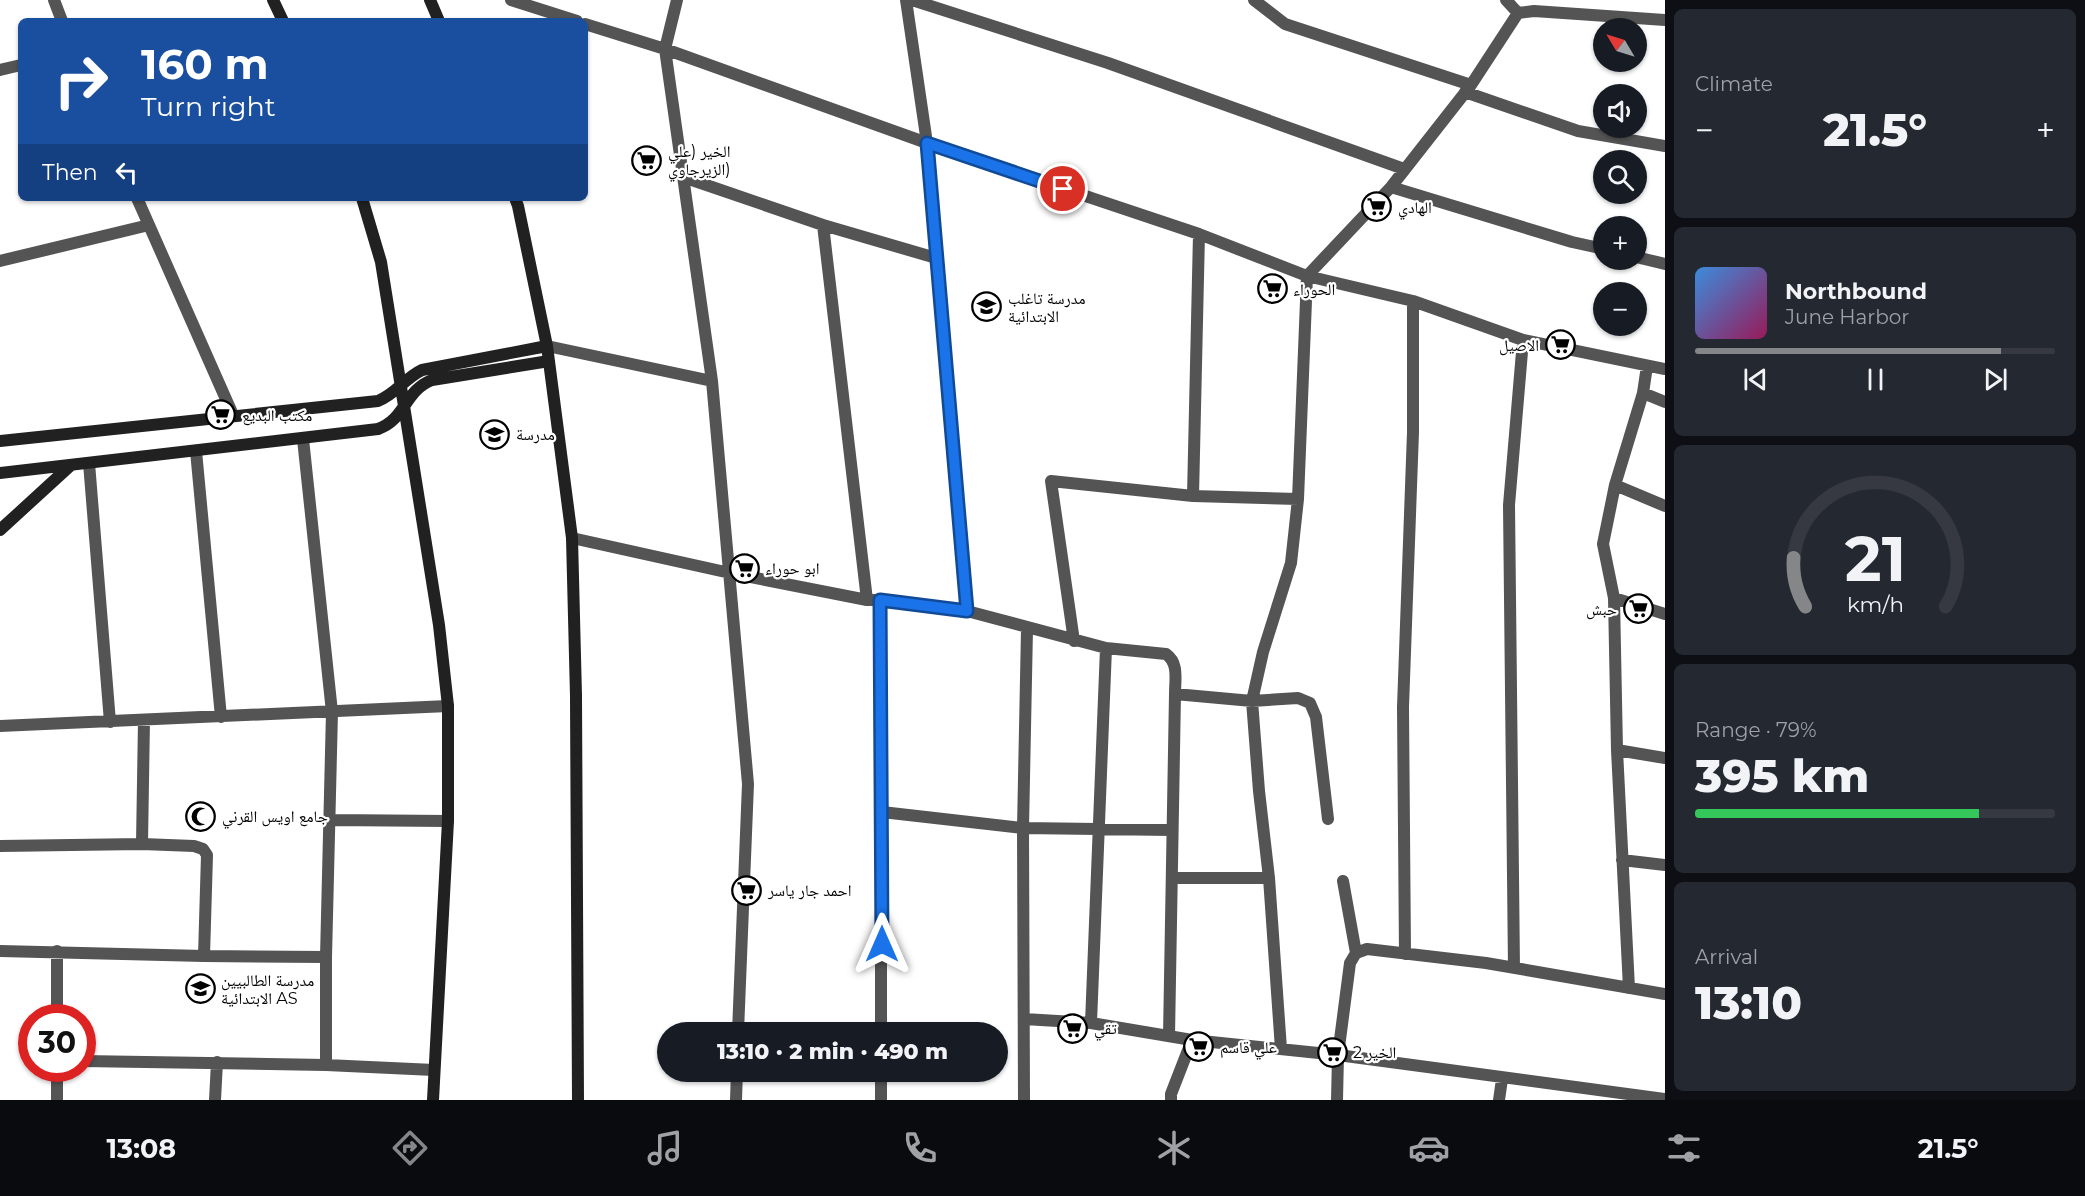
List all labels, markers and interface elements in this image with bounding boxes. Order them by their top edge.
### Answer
north arrow [1593,18,1647,72]
map controls [1593,18,1647,336]
text: 160 m [141,38,269,90]
icon: right [42,42,120,120]
text: Climate [1695,72,1773,96]
button: sound [1593,84,1647,138]
text: Turn right [141,90,276,123]
text: 21.5° [1823,102,1927,157]
text: − [1695,110,1714,150]
text: + [2036,110,2055,150]
place label: الخير (علي الزيرجاوي) [668,142,731,182]
supermarket icon: الخير (علي الزيرجاوي) [631,144,663,176]
button: search [1593,150,1647,204]
icon: left [110,156,143,189]
text: Then [42,159,98,186]
pin [1037,163,1088,214]
icon: arrive [1046,172,1079,205]
supermarket icon: الهادي [1361,191,1393,223]
place label: الهادي [1398,198,1432,220]
button: + [1593,216,1647,270]
supermarket icon: الحوراء [1256,273,1288,305]
text: Northbound [1785,278,1927,305]
place label: الحوراء [1293,280,1335,299]
button: − [1593,282,1647,336]
place label: مدرسة تاغلب الابتدائية [1008,289,1086,326]
school or university icon: مدرسة تاغلب الابتدائية [971,291,1003,323]
text: June Harbor [1785,305,1909,329]
supermarket icon: الاصيل [1544,329,1576,361]
place label: الاصيل [1499,336,1539,356]
icon: previous [1739,363,1772,396]
icon: pause [1859,363,1892,396]
icon: next [1979,363,2012,396]
supermarket icon: مكتب البديع [205,399,237,431]
place label: مكتب البديع [242,406,312,426]
school or university icon: مدرسة [479,418,511,450]
place label: مدرسة [516,425,555,444]
text: 21 [1844,521,1906,597]
supermarket icon: ابو حوراء [728,552,760,584]
place label: ابو حوراء [765,559,820,578]
text: km/h [1846,591,1904,617]
supermarket icon: حبش [1622,593,1654,625]
place label: حبش [1586,600,1617,620]
text: Range · 79% [1695,718,1817,742]
text: 395 km [1695,748,1869,803]
mosque icon: جامع اويس القرني [185,800,217,832]
place label: جامع اويس القرني [222,807,328,829]
supermarket icon: احمد جار ياسر [731,874,763,906]
place label: احمد جار ياسر [767,881,852,900]
position arrow [850,912,914,976]
text: Arrival [1695,945,1758,969]
place label: مدرسة الطالبيين الابتدائية AS [221,971,314,1008]
school or university icon: مدرسة الطالبيين الابتدائية AS [184,973,216,1005]
text: 13:10 [1695,975,1802,1030]
speed limit sign: 30 [18,1004,96,1082]
supermarket icon: تقي [1057,1012,1089,1044]
place label: تقي [1094,1019,1117,1041]
supermarket icon: علي قاسم [1183,1031,1215,1063]
supermarket icon: الخير 2 [1316,1036,1348,1068]
text: 13:10 · 2 min · 490 m [717,1038,948,1065]
place label: علي قاسم [1220,1038,1277,1060]
place label: الخير 2 [1353,1043,1396,1062]
icon: directions [389,1127,431,1169]
icon: music [644,1127,686,1169]
icon: phone [899,1127,941,1169]
icon: climate [1153,1127,1195,1169]
icon: car [1408,1127,1450,1169]
icon: filters [1663,1127,1705,1169]
text: 13:08 [106,1132,176,1165]
text: 21.5° [1918,1132,1979,1165]

